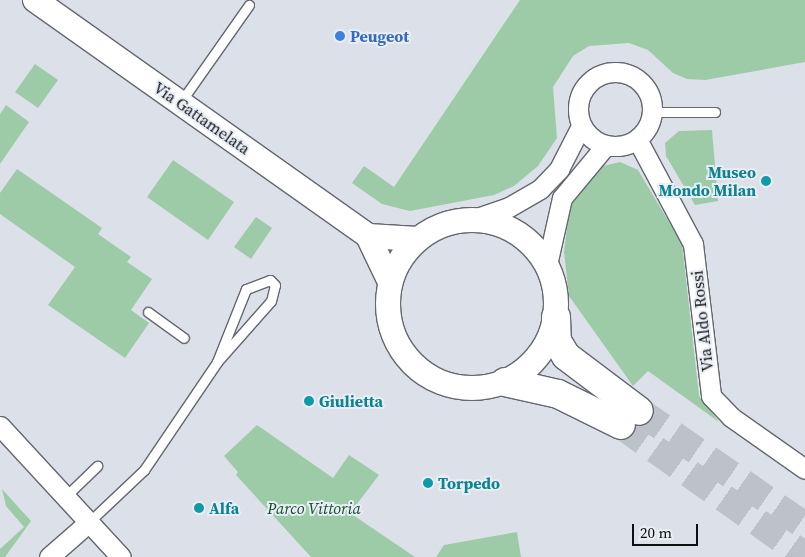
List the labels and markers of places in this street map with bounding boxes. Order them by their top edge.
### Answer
place label: Peugeot [350,26,409,46]
marker: Peugeot [334,30,346,42]
place label: Museo Mondo Milan [659,162,756,200]
marker: Museo Mondo Milan [760,175,772,187]
place label: Giulietta [319,391,383,411]
marker: Giulietta [303,395,315,407]
place label: Torpedo [438,473,500,493]
marker: Torpedo [422,477,434,489]
place label: Alfa [209,498,239,518]
marker: Alfa [193,502,205,514]

